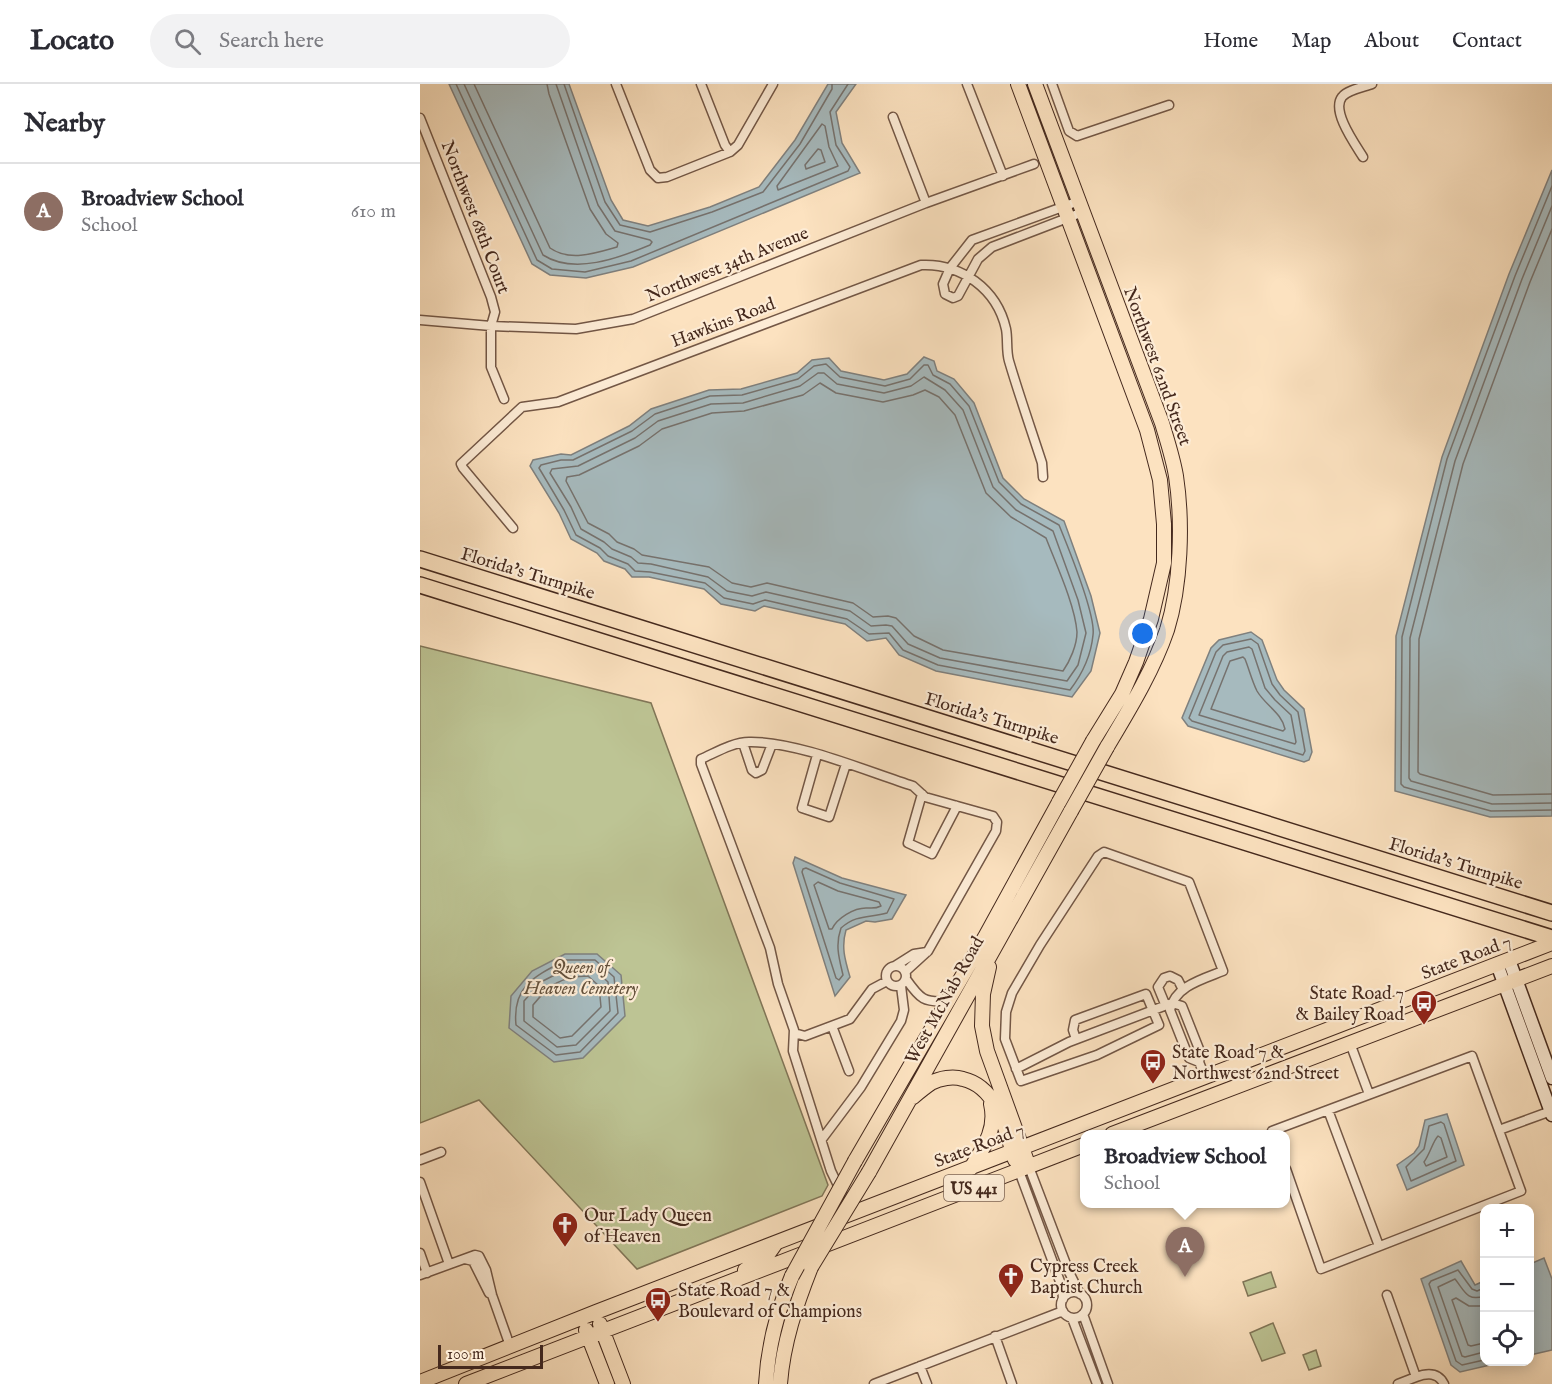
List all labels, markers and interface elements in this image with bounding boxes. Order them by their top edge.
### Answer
search box [150,14,570,68]
text: Locato [30,24,114,59]
icon: search [171,25,204,58]
text: Search here [219,27,324,55]
text: Home [1203,28,1258,55]
text: Map [1291,28,1331,55]
text: About [1364,28,1419,55]
text: Contact [1452,28,1522,55]
text: Nearby [24,107,105,140]
street label: Northwest 68th Court [435,138,514,297]
text: Broadview School [81,185,244,213]
text: A [37,199,50,224]
text: 610 m [351,199,396,224]
text: School [81,213,137,238]
street label: Northwest 34th Avenue [643,222,812,309]
street label: Northwest 62nd Street [1117,284,1196,449]
street label: Hawkins Road [668,293,779,354]
street label: Florida's Turnpike [458,543,597,606]
your location [1128,619,1157,648]
street label: Florida's Turnpike [922,688,1061,751]
street label: Florida's Turnpike [1386,833,1525,896]
street label: State Road 7 [1418,931,1515,986]
street label: West McNab Road [901,933,990,1069]
park label: Queen of Heaven Cemetery [523,957,638,1001]
place label: State Road 7 & Bailey Road [1295,983,1404,1027]
bus stop icon: State Road 7 & Bailey Road [1409,988,1439,1026]
place label: State Road 7 & Northwest 62nd Street [1172,1042,1339,1086]
bus stop icon: State Road 7 & Northwest 62nd Street [1138,1047,1168,1085]
street label: State Road 7 [931,1119,1028,1174]
popup [1080,1130,1290,1208]
text: Broadview School [1104,1143,1266,1171]
text: School [1104,1171,1160,1196]
road number: US 441 [944,1175,1004,1201]
map controls [1480,1204,1534,1366]
button: + [1480,1204,1534,1258]
place label: Our Lady Queen of Heaven [584,1205,712,1249]
church icon: Our Lady Queen of Heaven [550,1210,580,1248]
pin: A [1166,1228,1204,1277]
place label: Cypress Creek Baptist Church [1030,1256,1143,1300]
button: − [1480,1258,1534,1312]
church icon: Cypress Creek Baptist Church [996,1261,1026,1299]
place label: State Road 7 & Boulevard of Champions [678,1280,862,1324]
bus stop icon: State Road 7 & Boulevard of Champions [643,1285,673,1323]
button: locate [1480,1312,1534,1366]
scale bar [438,1342,543,1370]
text: 100 m [447,1345,484,1365]

